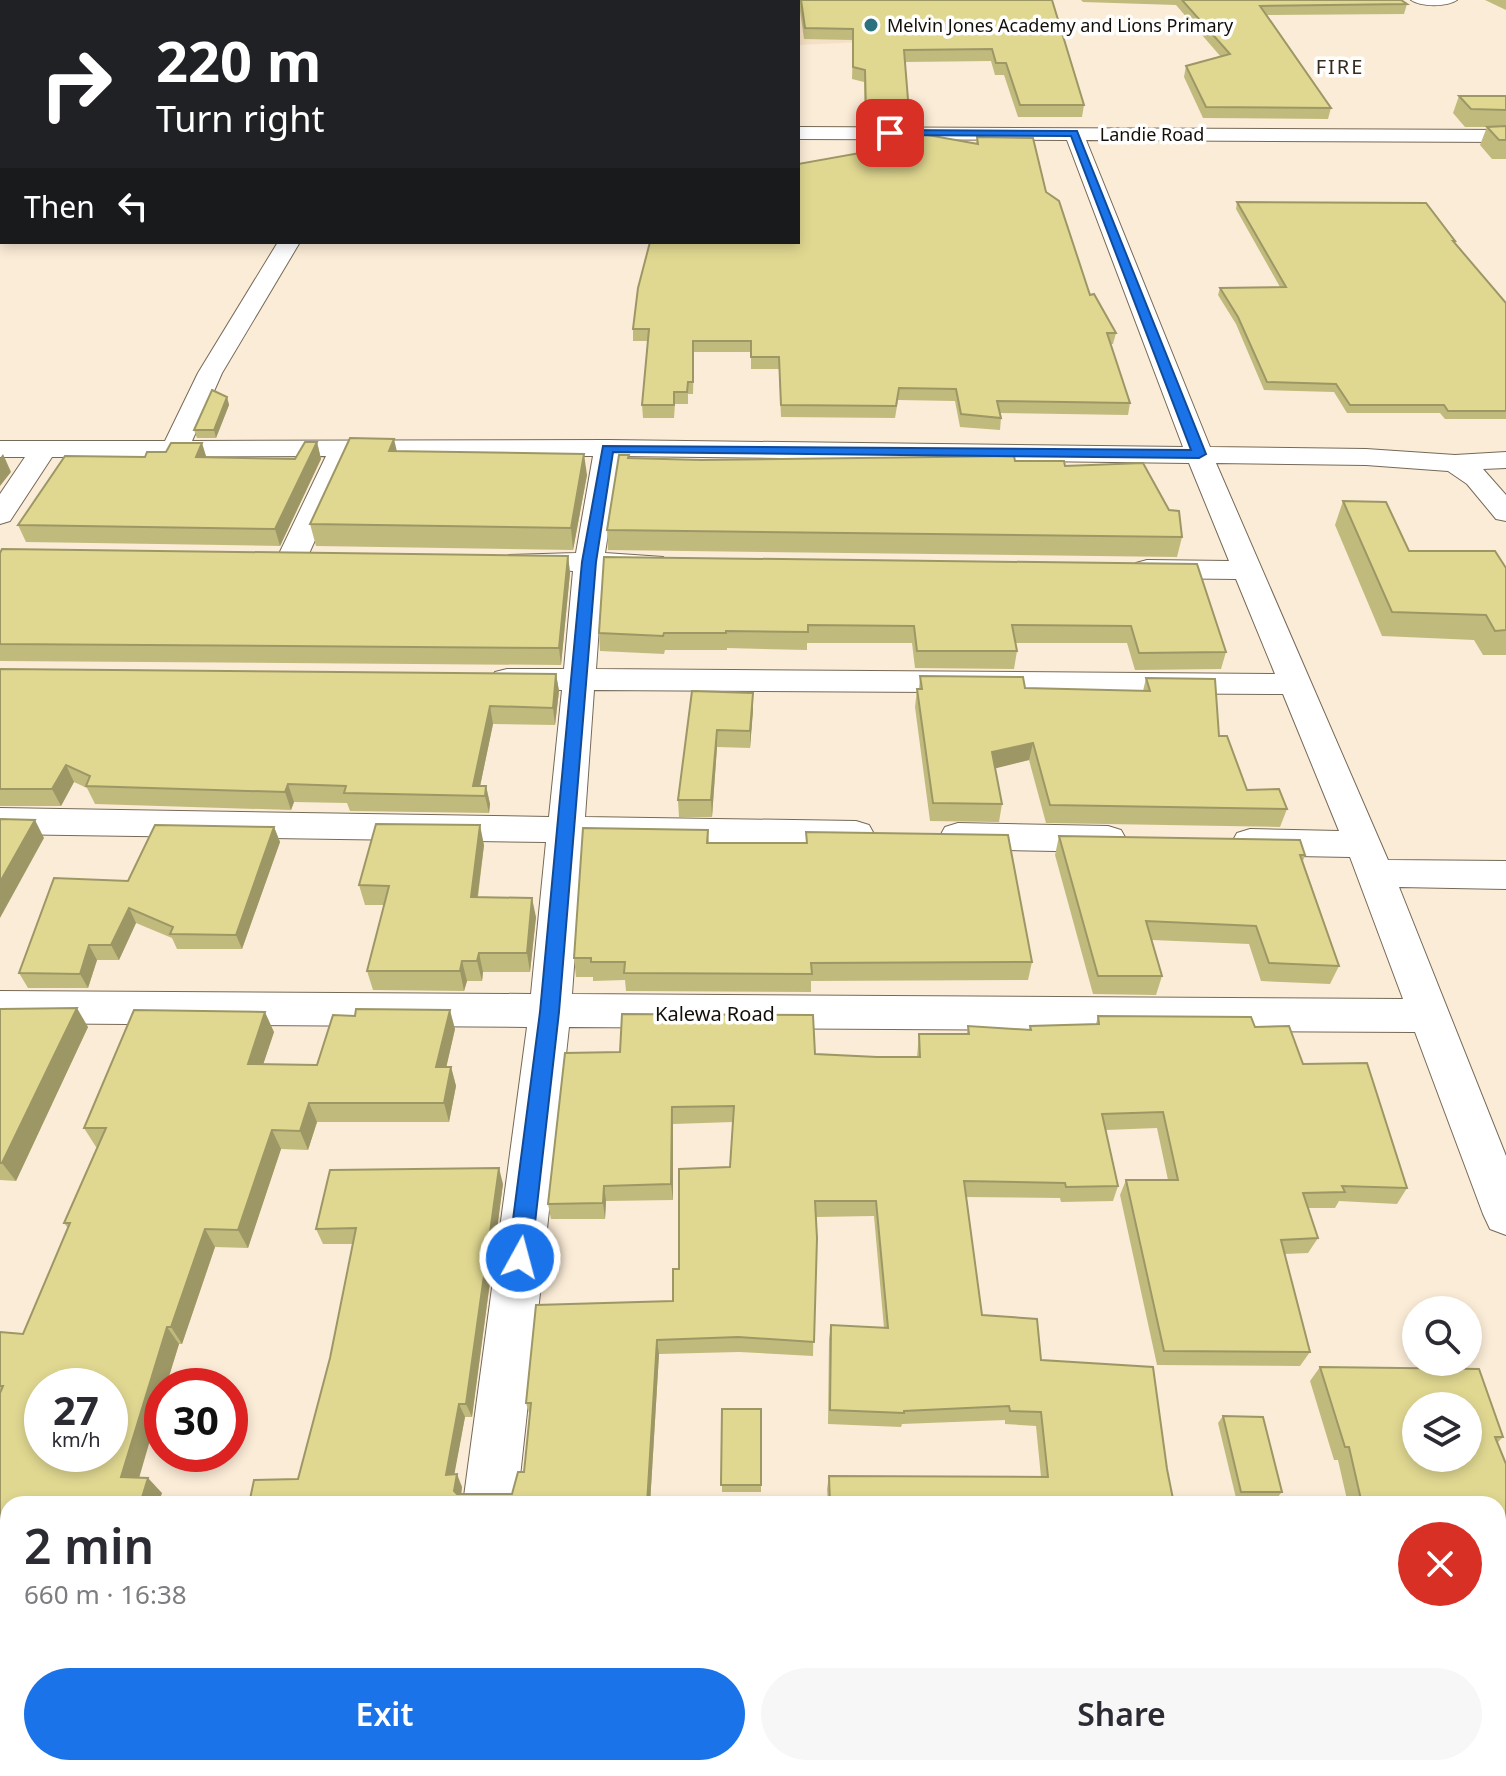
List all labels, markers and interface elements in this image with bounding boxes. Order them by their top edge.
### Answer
place label: Melvin Jones Academy and Lions Primary [887,13,1234,37]
marker: Melvin Jones Academy and Lions Primary [862,16,880,34]
text: 220 m [156,22,321,98]
icon: right [24,32,128,136]
district label: FIRE [1316,53,1364,80]
text: Turn right [156,94,324,143]
pin [856,99,924,167]
icon: arrive [868,111,912,155]
street label: Landie Road [1100,122,1204,146]
icon: left [111,184,155,228]
text: Then [24,186,95,227]
street label: Kalewa Road [655,1000,775,1027]
position arrow [478,1216,562,1300]
map controls [1402,1296,1482,1472]
button: search [1402,1296,1482,1376]
speed limit sign: 30 [144,1368,248,1472]
text: 27 [53,1382,99,1437]
button: layers [1402,1392,1482,1472]
text: km/h [51,1426,101,1453]
text: 2 min [24,1513,154,1578]
button: close [1398,1522,1482,1606]
text: 660 m · 16:38 [24,1576,187,1612]
button: Exit [24,1668,745,1760]
button: Share [761,1668,1482,1760]

